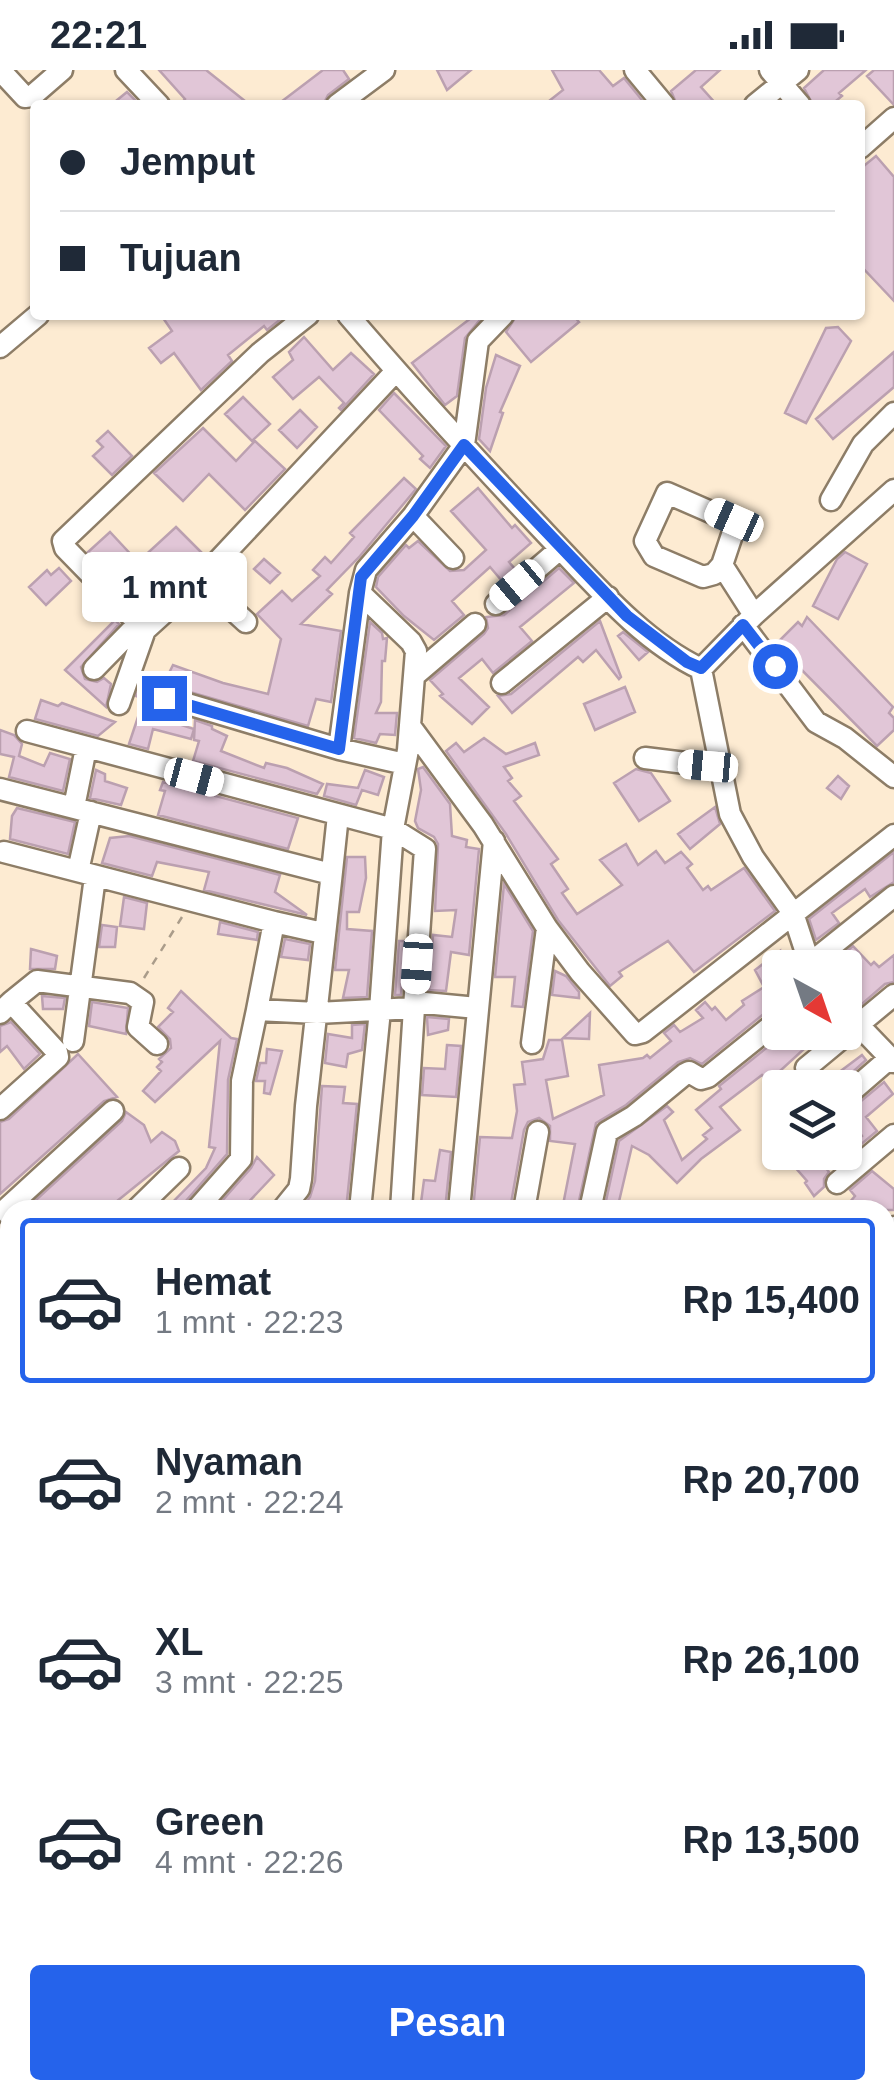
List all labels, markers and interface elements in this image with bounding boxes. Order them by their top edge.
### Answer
text: 22:21 [50,14,147,56]
text: Jemput [120,141,255,183]
text: Tujuan [120,237,242,279]
car [700,494,768,546]
callout: 1 mnt [81,553,246,623]
car [484,554,550,616]
text: 1 mnt [122,569,207,605]
route start [753,644,798,689]
route end [142,676,187,721]
car [677,748,739,784]
car [161,755,227,799]
car [400,933,434,995]
north arrow [762,950,862,1050]
map controls [762,950,862,1170]
button: layers [762,1070,862,1170]
icon: car [35,1256,125,1346]
text: Hemat [155,1261,271,1303]
text: Rp 15,400 [683,1279,860,1321]
text: 1 mnt · 22:23 [155,1304,344,1340]
icon: car [35,1436,125,1526]
text: Nyaman [155,1441,303,1483]
text: Rp 20,700 [683,1459,860,1501]
text: 2 mnt · 22:24 [155,1484,344,1520]
icon: car [35,1616,125,1706]
text: XL [155,1621,204,1663]
text: Rp 26,100 [683,1639,860,1681]
text: 3 mnt · 22:25 [155,1664,344,1700]
icon: car [35,1796,125,1886]
text: Green [155,1801,265,1843]
text: Rp 13,500 [683,1819,860,1861]
text: 4 mnt · 22:26 [155,1844,344,1880]
button: Pesan [30,1965,865,2080]

